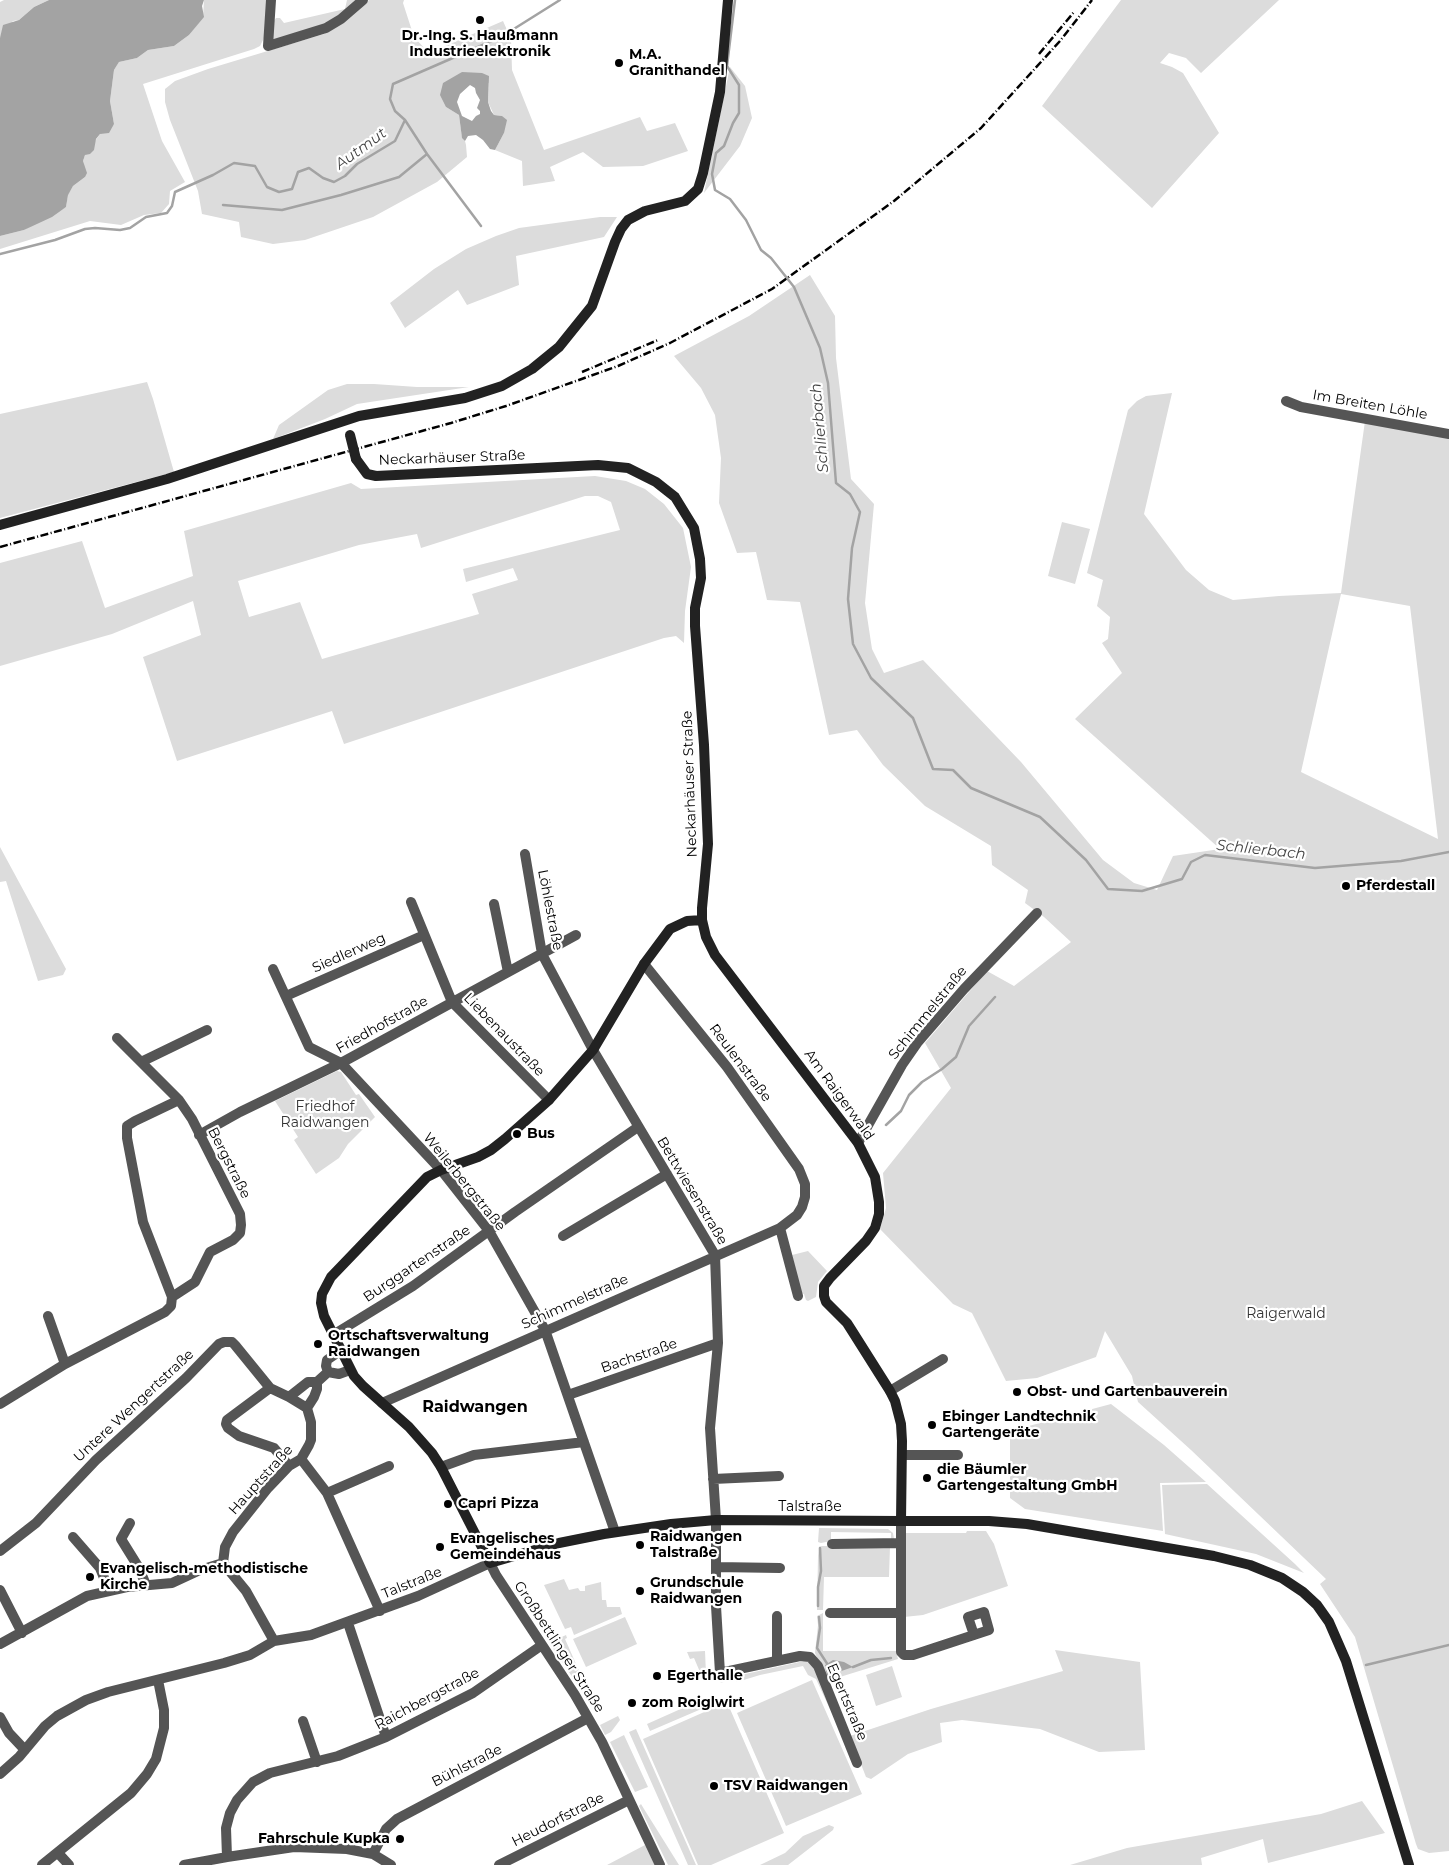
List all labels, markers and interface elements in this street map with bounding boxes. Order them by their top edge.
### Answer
marker: Dr.-Ing. S. Haußmann Industrieelektronik [474,14,486,26]
place label: Dr.-Ing. S. Haußmann Industrieelektronik [402,28,558,60]
place label: M.A. Granithandel [629,47,725,80]
marker: M.A. Granithandel [613,57,625,69]
water label: Autmut [332,124,390,174]
water label: Schlierbach [807,383,833,473]
street label: Im Breiten Löhle [1311,387,1429,423]
street label: Neckarhäuser Straße [378,447,526,469]
street label: Neckarhäuser Straße [679,710,701,858]
water label: Schlierbach [1216,836,1306,864]
street label: Löhlestraße [534,868,566,952]
place label: Pferdestall [1356,878,1435,894]
marker: Pferdestall [1340,880,1352,892]
street label: Siedlerweg [310,929,388,977]
street label: Schimmelstraße [885,963,971,1063]
street label: Liebenaustraße [460,990,548,1080]
street label: Friedhofstraße [333,993,431,1057]
street label: Reulenstraße [705,1021,775,1105]
street label: Am Raigerwald [800,1046,878,1144]
park label: Friedhof Raidwangen [281,1099,369,1132]
street label: Bergstraße [204,1125,254,1201]
place label: Bus [527,1126,555,1142]
marker: Bus [511,1128,523,1140]
street label: Weilerbergstraße [419,1130,509,1234]
street label: Bettwiesenstraße [653,1134,731,1248]
street label: Burggartenstraße [360,1222,474,1306]
street label: Schimmelstraße [519,1271,631,1333]
park label: Raigerwald [1246,1306,1326,1322]
place label: Ortschaftsverwaltung Raidwangen [328,1328,489,1360]
street label: Bachstraße [599,1335,679,1377]
marker: Ortschaftsverwaltung Raidwangen [312,1338,324,1350]
street label: Untere Wengertstraße [71,1346,197,1466]
place label: Obst- und Gartenbauverein [1027,1384,1228,1400]
marker: Obst- und Gartenbauverein [1011,1386,1023,1398]
district label: Raidwangen [422,1397,528,1417]
place label: Ebinger Landtechnik Gartengeräte [942,1409,1096,1441]
marker: Ebinger Landtechnik Gartengeräte [926,1419,938,1431]
street label: Hauptstraße [225,1442,297,1518]
place label: die Bäumler Gartengestaltung GmbH [937,1462,1118,1494]
marker: die Bäumler Gartengestaltung GmbH [921,1472,933,1484]
place label: Capri Pizza [458,1496,539,1512]
marker: Capri Pizza [442,1498,454,1510]
street label: Talstraße [778,1499,842,1515]
place label: Raidwangen Talstraße [650,1529,742,1561]
place label: Evangelisches Gemeindehaus [450,1531,561,1564]
marker: Raidwangen Talstraße [634,1539,646,1551]
marker: Evangelisches Gemeindehaus [434,1541,446,1553]
place label: Evangelisch-methodistische Kirche [100,1561,308,1594]
street label: Talstraße [380,1563,444,1603]
marker: Evangelisch-methodistische Kirche [84,1571,96,1583]
place label: Grundschule Raidwangen [650,1575,744,1608]
street label: Großbettlinger Straße [510,1578,608,1716]
marker: Grundschule Raidwangen [634,1585,646,1597]
street label: Egertstraße [823,1661,871,1743]
street label: Raichbergstraße [372,1664,482,1734]
place label: Egerthalle [667,1668,743,1684]
marker: Egerthalle [651,1670,663,1682]
place label: zom Roiglwirt [642,1695,745,1711]
marker: zom Roiglwirt [626,1697,638,1709]
street label: Bühlstraße [429,1741,505,1791]
place label: TSV Raidwangen [724,1778,848,1794]
marker: TSV Raidwangen [708,1780,720,1792]
street label: Heudorfstraße [509,1789,607,1851]
place label: Fahrschule Kupka [258,1831,390,1847]
marker: Fahrschule Kupka [394,1833,406,1845]

